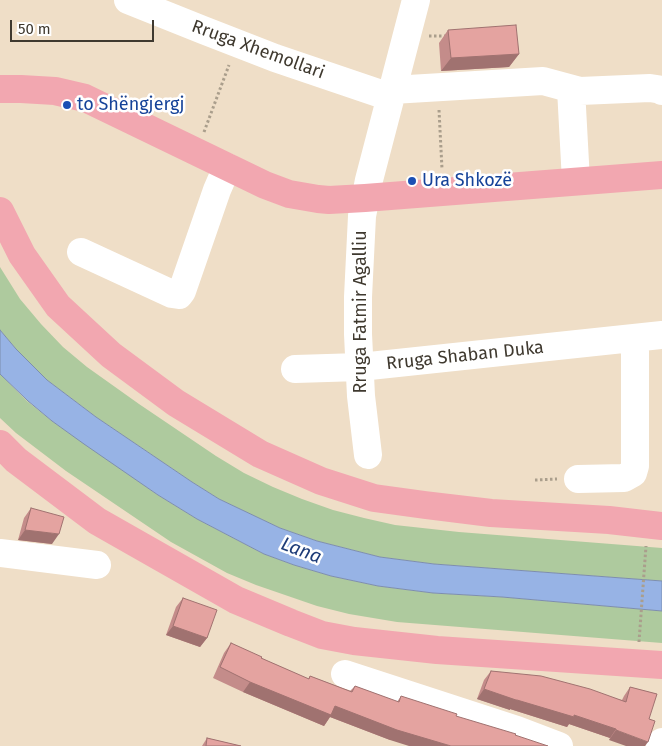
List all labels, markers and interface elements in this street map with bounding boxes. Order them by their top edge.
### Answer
scale bar [12,10,156,42]
street label: Rruga Xhemollari [188,16,328,84]
text: 50 m [18,20,51,38]
place label: to Shëngjergj [77,94,185,116]
marker: to Shëngjergj [61,99,73,111]
place label: Ura Shkozë [422,170,512,192]
marker: Ura Shkozë [406,175,418,187]
street label: Rruga Fatmir Agalliu [350,230,372,394]
street label: Rruga Shaban Duka [385,337,545,375]
water label: Lana [278,533,324,569]

